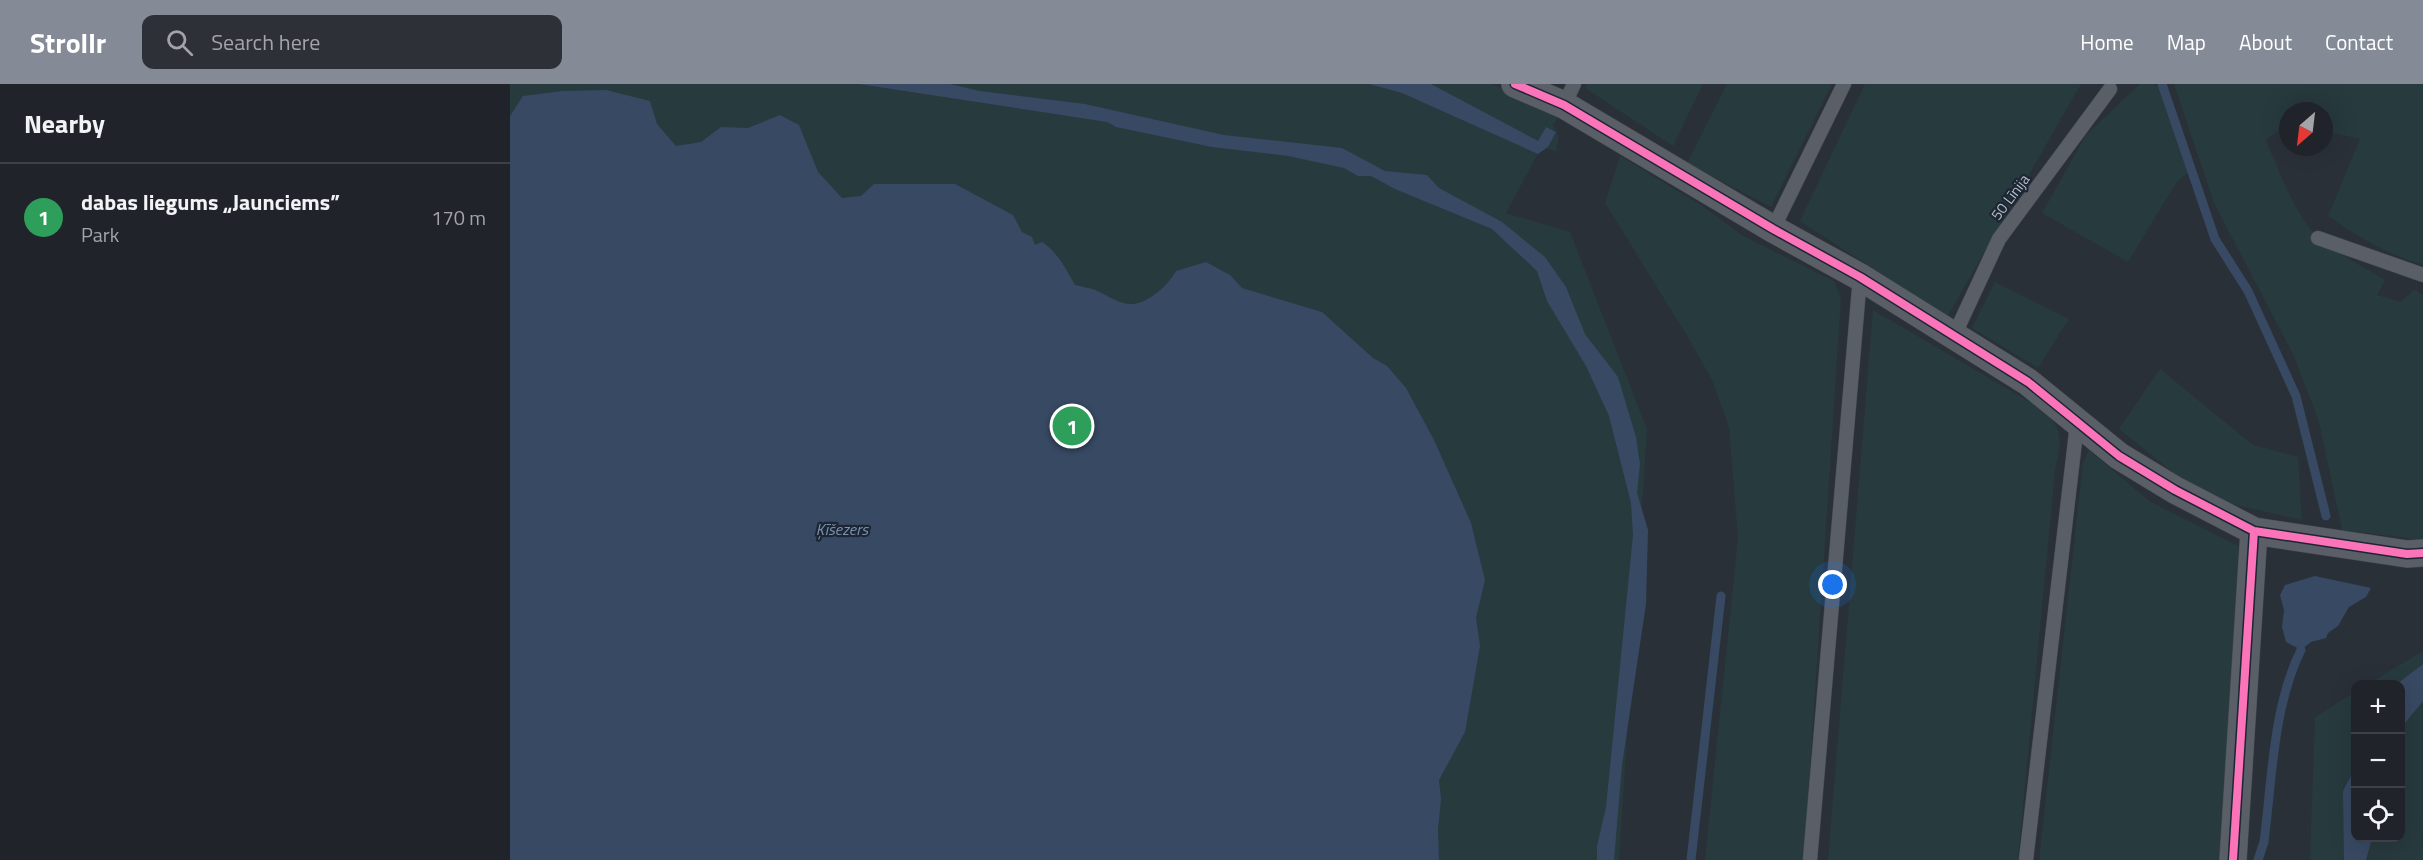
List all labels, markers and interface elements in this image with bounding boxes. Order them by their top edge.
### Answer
search box [142,15,562,69]
text: Strollr [30,21,106,64]
text: Search here [211,25,320,59]
icon: search [163,26,196,59]
text: Home [2080,26,2134,58]
text: Map [2167,26,2206,58]
text: About [2239,26,2292,58]
text: Contact [2325,26,2393,58]
north arrow [2279,102,2333,156]
text: Nearby [24,104,105,143]
street label: 50 Līnija [1985,169,2035,225]
text: dabas liegums „Jaunciems” [81,185,340,219]
text: 1 [38,202,49,233]
text: 170 m [431,202,486,233]
text: Park [81,219,119,250]
pin: 1 [1052,404,1092,448]
water label: Ķīšezers [816,517,869,541]
your location [1818,570,1847,599]
map controls [2351,680,2405,842]
button: + [2351,680,2405,734]
button: − [2351,734,2405,788]
button: locate [2351,788,2405,842]

